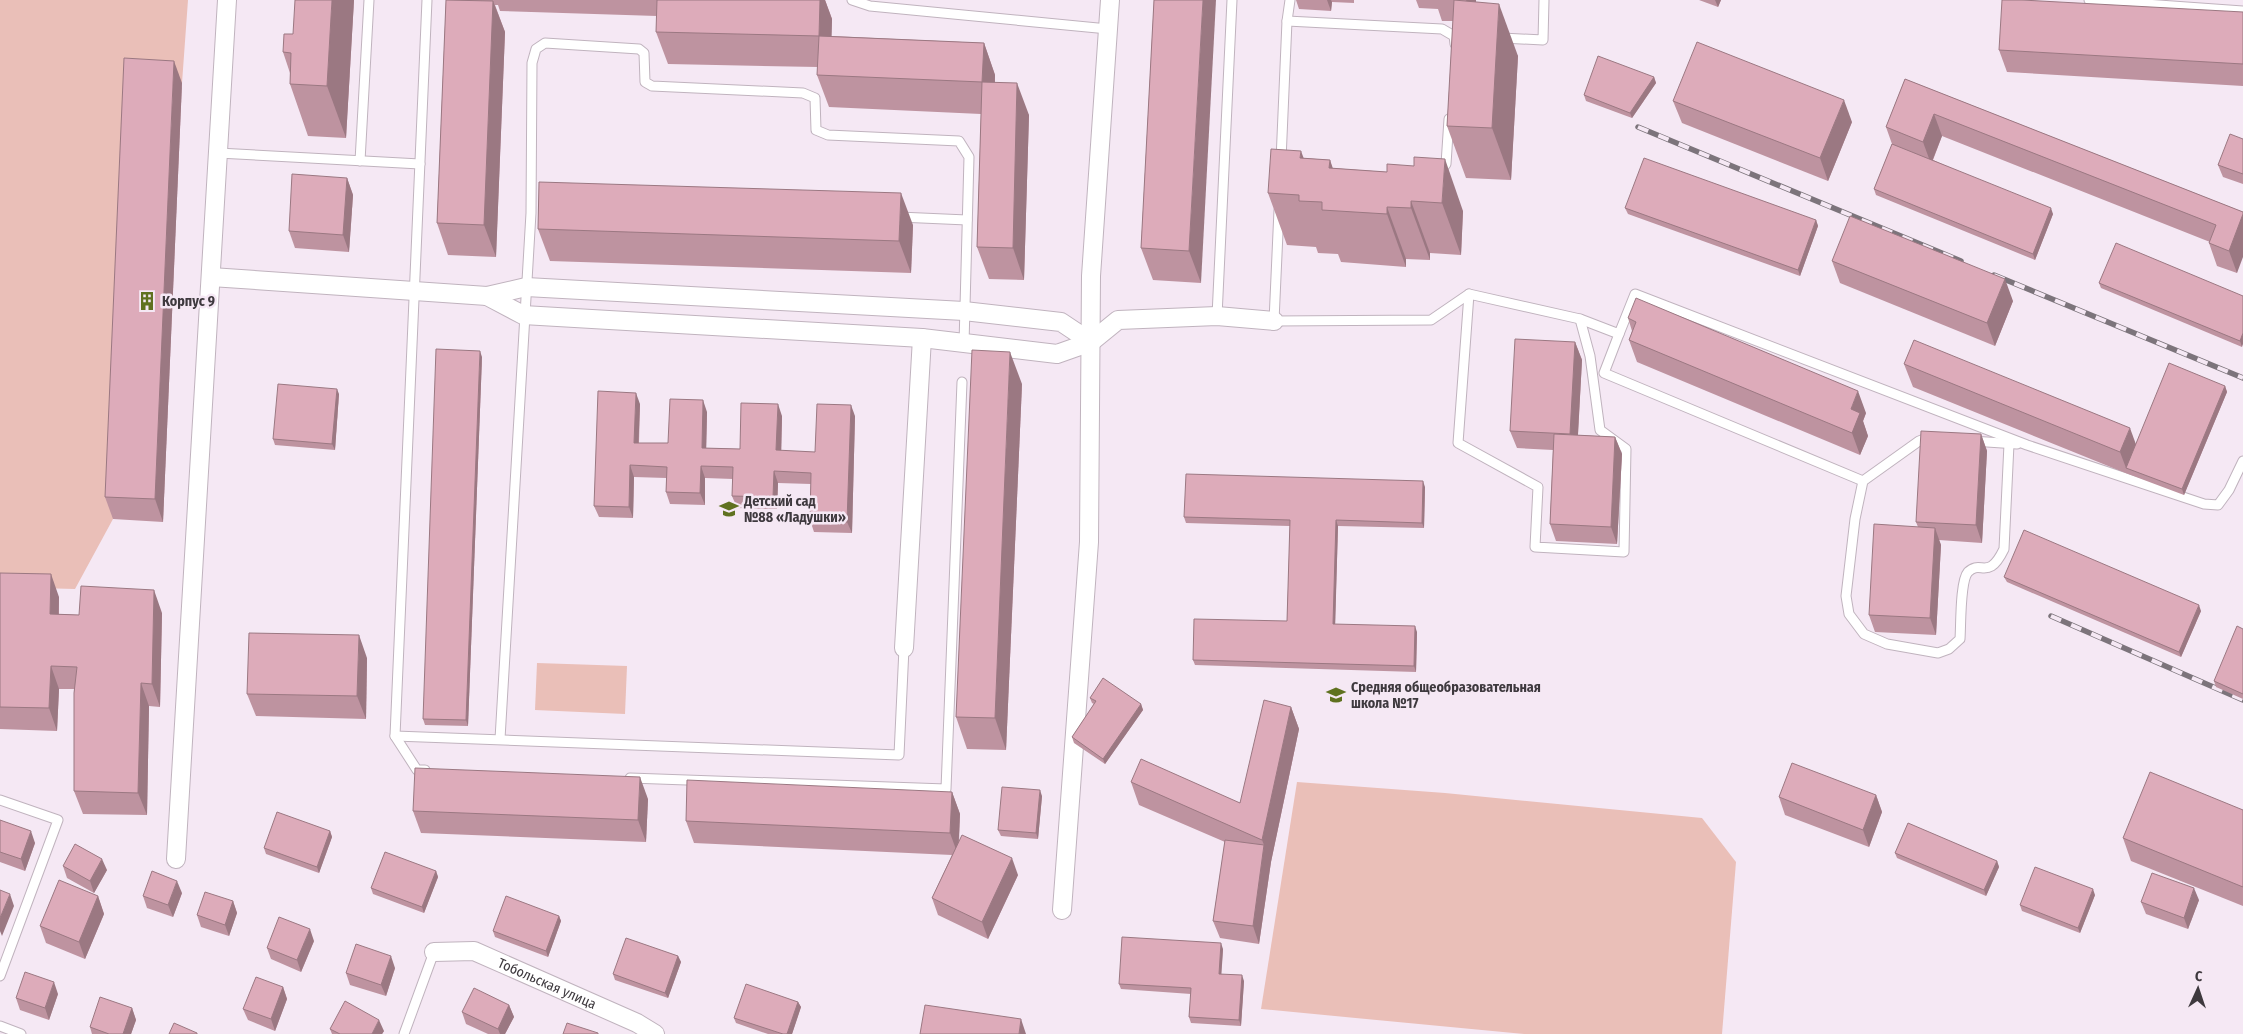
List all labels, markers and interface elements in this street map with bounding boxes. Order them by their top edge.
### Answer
building icon: Корпус 9 [136,290,158,312]
place label: Корпус 9 [162,293,215,310]
place label: Детский сад №88 «Ладушки» [743,493,846,526]
school or university icon: Детский сад №88 «Ладушки» [718,498,740,520]
place label: Средняя общеобразовательная школа №17 [1351,679,1541,712]
school or university icon: Средняя общеобразовательная школа №17 [1325,684,1347,706]
street label: Тобольская улица [495,954,599,1013]
north arrow [2173,964,2223,1014]
text: С [2195,968,2203,985]

